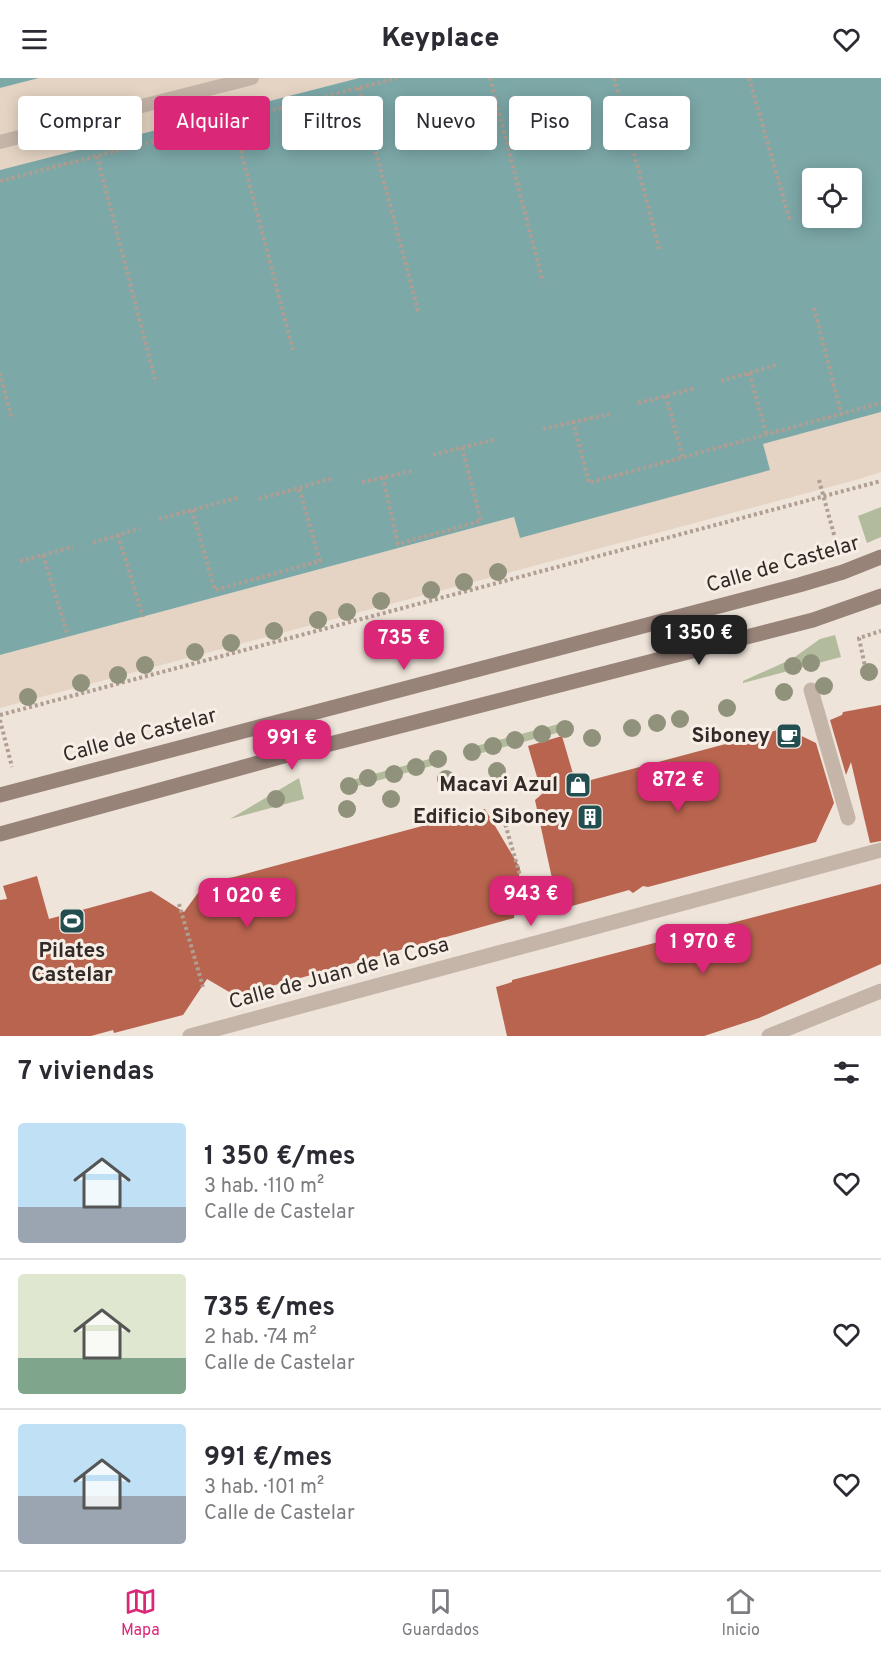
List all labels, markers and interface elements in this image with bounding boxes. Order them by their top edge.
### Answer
text: Keyplace [382,22,499,56]
icon: menu [18,23,51,56]
icon: heart [830,23,863,56]
chip: Comprar [18,96,142,150]
chip: Alquilar [154,96,270,150]
chip: Filtros [282,96,383,150]
chip: Nuevo [395,96,497,150]
chip: Piso [509,96,591,150]
chip: Casa [603,96,690,150]
map controls [802,168,862,228]
button: locate [802,168,862,228]
street label: Calle de Castelar [703,530,863,600]
pin: 1 350 € [644,615,754,666]
pin: 735 € [362,620,446,671]
text: 1 350 € [665,621,733,647]
text: 735 € [378,626,430,652]
street label: Calle de Castelar [60,702,220,770]
pin: 991 € [250,720,334,771]
cafe icon: Siboney [774,721,804,751]
place label: Siboney [691,723,770,750]
text: 991 € [267,726,317,752]
pin: 872 € [636,762,720,813]
text: 872 € [652,768,704,794]
shop icon: Macavi Azul [563,770,593,800]
place label: Macavi Azul [439,772,558,799]
building icon: Edificio Siboney [575,802,605,832]
place label: Edificio Siboney [413,804,570,831]
pin: 943 € [489,876,573,927]
pin: 1 020 € [192,878,302,929]
text: 943 € [504,882,558,908]
text: 1 020 € [212,884,282,910]
sports icon: Pilates Castelar [57,906,87,936]
pin: 1 970 € [648,924,758,975]
text: 1 970 € [670,930,736,956]
street label: Calle de Juan de la Cosa [226,932,452,1016]
place label: Pilates Castelar [31,938,113,989]
text: 7 viviendas [18,1056,155,1089]
icon: filters [830,1056,863,1089]
text: 1 350 €/mes [204,1141,356,1174]
icon: home [66,1147,138,1219]
icon: heart [830,1167,863,1200]
text: 3 hab. · 110 m² [204,1174,324,1200]
text: Calle de Castelar [204,1200,355,1226]
text: 735 €/mes [204,1292,335,1325]
icon: home [66,1298,138,1370]
icon: heart [830,1318,863,1351]
text: 2 hab. · 74 m² [204,1325,317,1351]
text: Calle de Castelar [204,1351,355,1377]
text: 991 €/mes [204,1442,332,1475]
icon: home [66,1448,138,1520]
icon: heart [830,1468,863,1501]
text: 3 hab. · 101 m² [204,1475,324,1501]
text: Calle de Castelar [204,1501,355,1527]
tab: Mapa [121,1585,160,1641]
tab: Guardados [402,1585,479,1641]
tab: Inicio [721,1585,760,1641]

